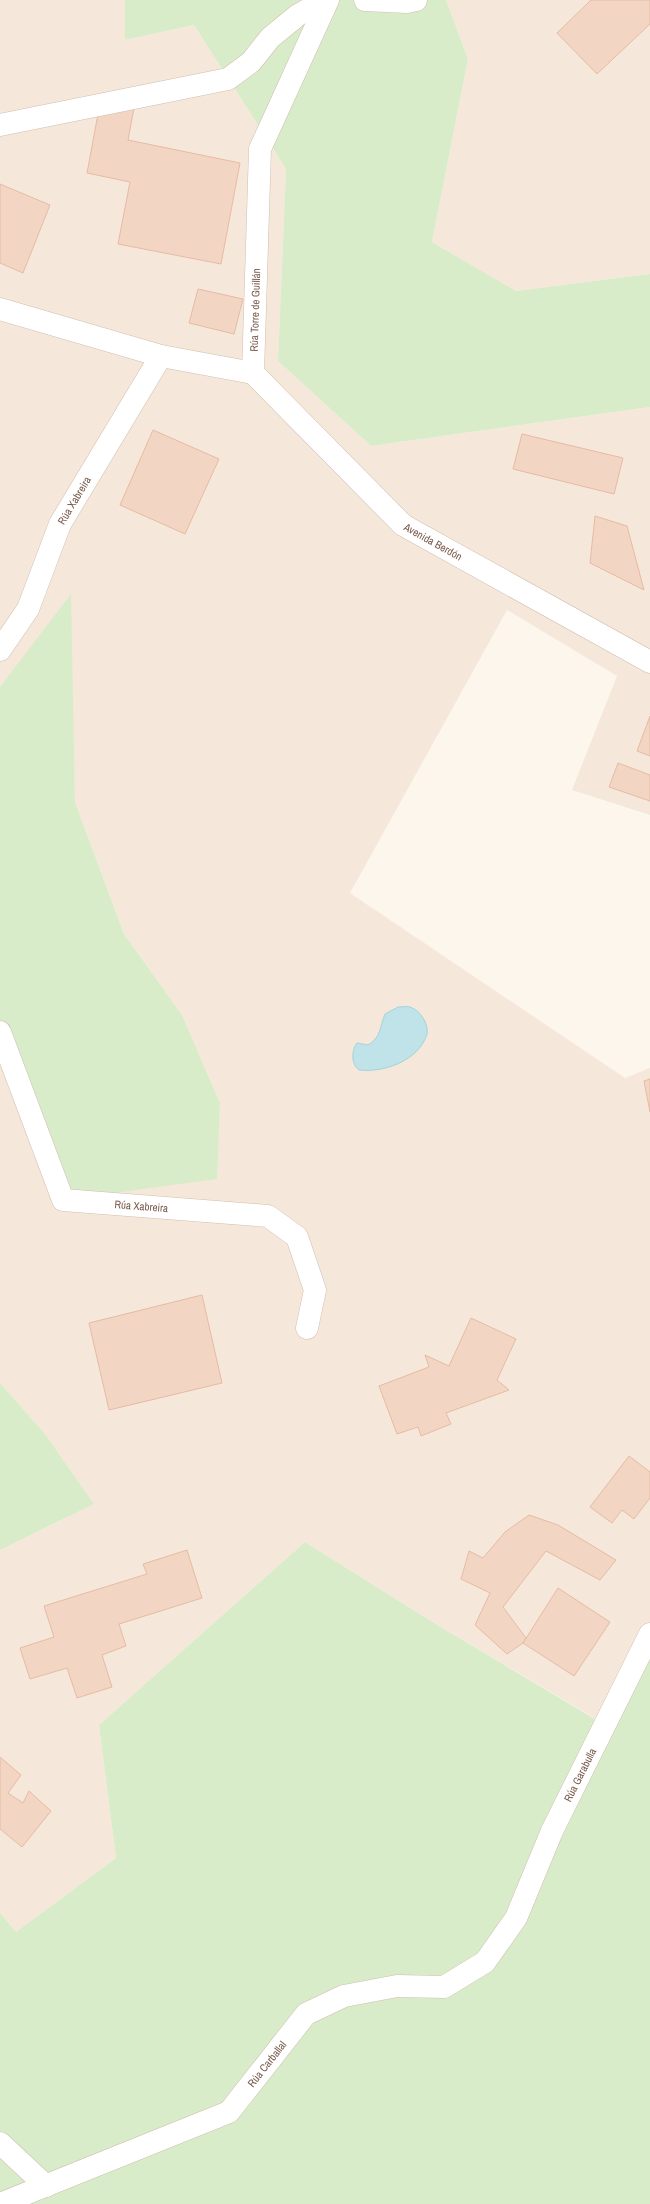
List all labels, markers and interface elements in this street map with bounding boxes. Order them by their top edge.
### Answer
street label: Rúa Torre de Guillán [247,268,263,352]
street label: Rúa Xabreira [54,474,94,527]
street label: Avenida Berdón [401,519,465,564]
street label: Rúa Xabreira [114,1197,169,1215]
street label: Rúa Garabulla [561,1746,599,1804]
street label: Rúa Carballal [244,2038,289,2090]

